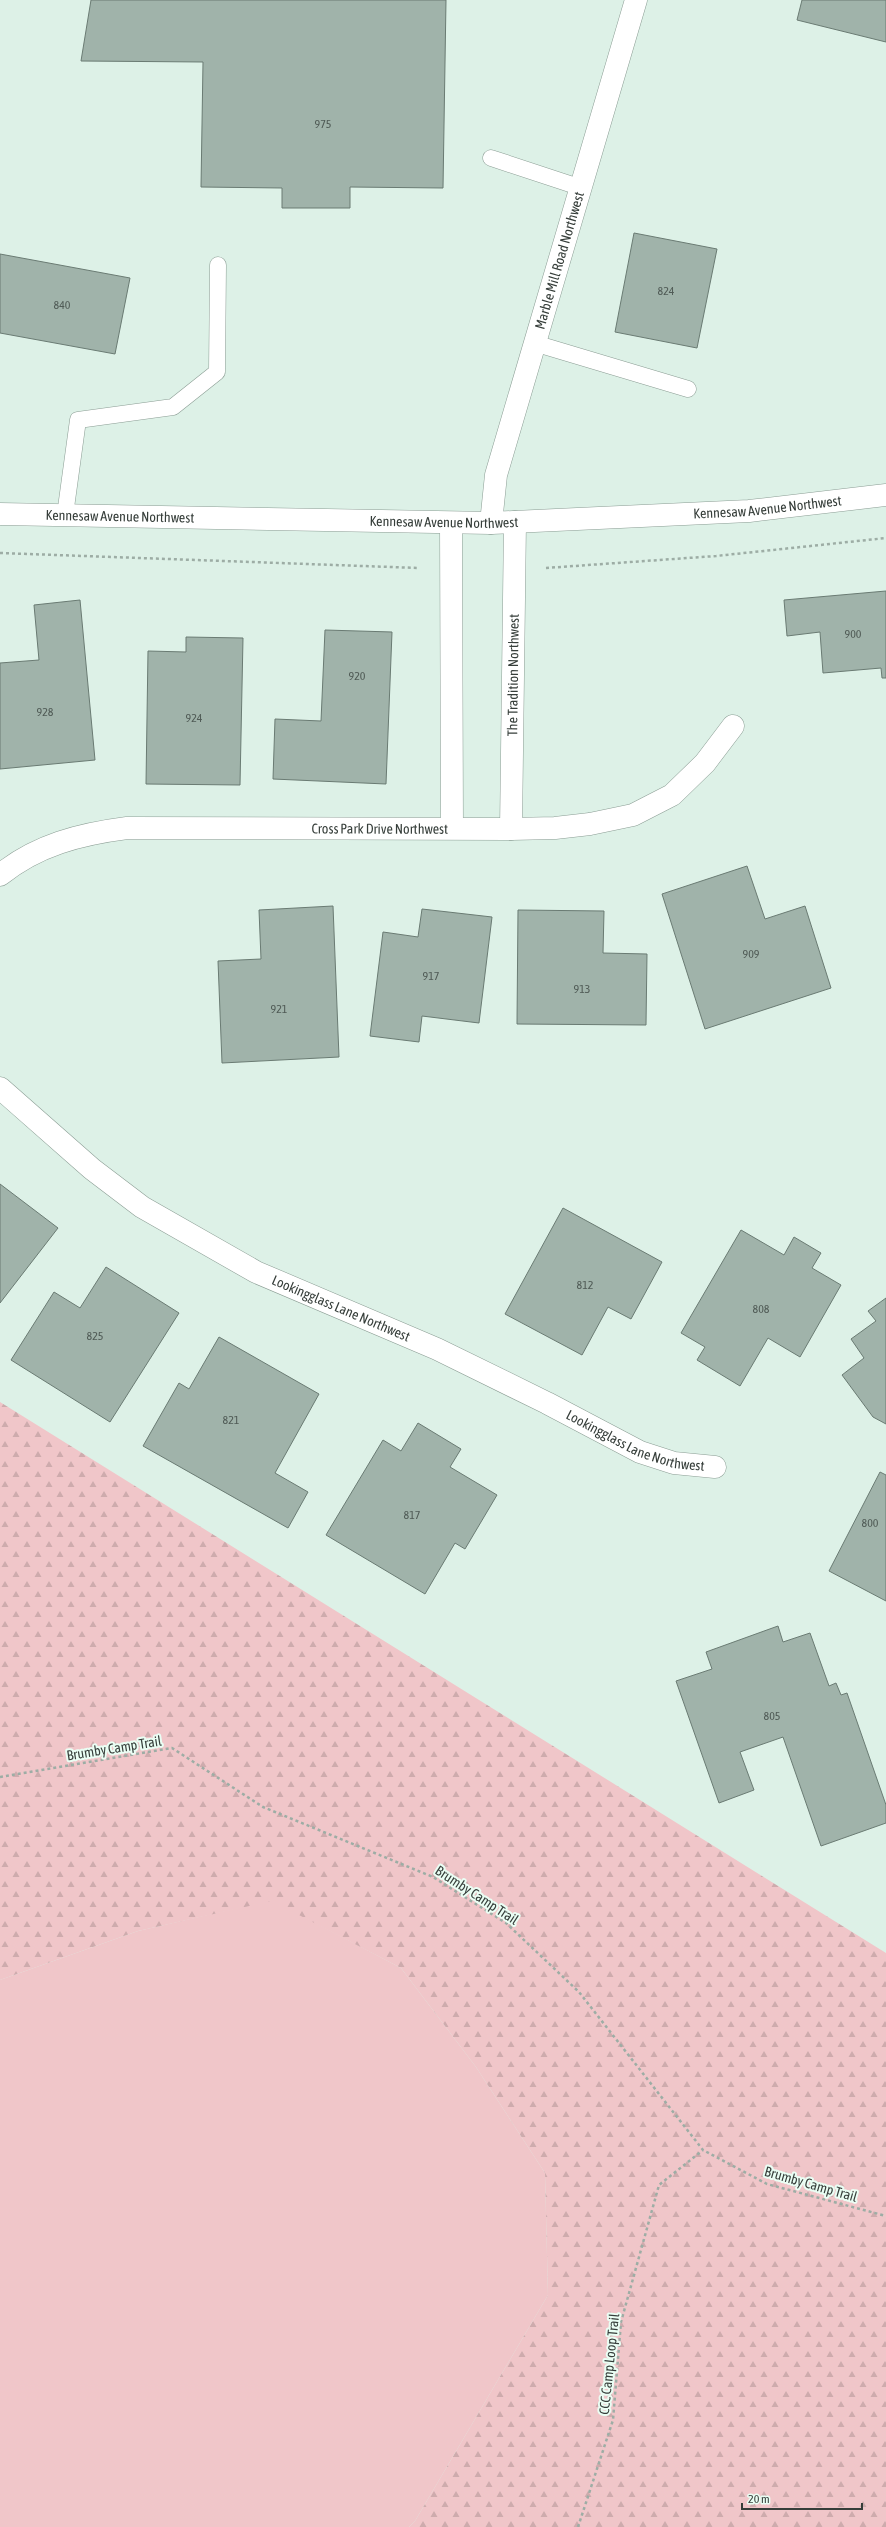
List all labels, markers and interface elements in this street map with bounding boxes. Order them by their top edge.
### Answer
house number: 975 [315,117,331,131]
street label: Marble Mill Road Northwest [531,190,587,331]
house number: 824 [658,284,675,298]
house number: 840 [54,298,71,312]
street label: Kennesaw Avenue Northwest [693,492,842,522]
street label: Kennesaw Avenue Northwest [46,507,194,526]
street label: Kennesaw Avenue Northwest [369,513,519,531]
street label: The Tradition Northwest [504,614,522,736]
house number: 900 [845,627,862,641]
house number: 920 [349,669,366,683]
house number: 928 [37,705,54,719]
house number: 924 [186,711,203,725]
street label: Cross Park Drive Northwest [311,820,448,837]
house number: 909 [743,947,760,961]
house number: 917 [423,969,440,983]
house number: 913 [574,982,590,996]
house number: 921 [271,1002,288,1016]
street label: Lookingglass Lane Northwest [270,1272,412,1345]
house number: 812 [577,1278,593,1292]
house number: 808 [753,1302,770,1316]
house number: 825 [87,1329,103,1343]
street label: Lookingglass Lane Northwest [564,1407,705,1474]
house number: 821 [223,1413,240,1427]
house number: 817 [404,1508,421,1522]
house number: 800 [862,1516,879,1530]
house number: 805 [764,1709,780,1723]
street label: Brumby Camp Trail [65,1733,163,1763]
street label: Brumby Camp Trail [432,1862,522,1928]
street label: Brumby Camp Trail [763,2163,860,2205]
street label: CCC Camp Loop Trail [596,2312,622,2415]
scale bar [742,2485,862,2511]
text: 20 m [748,2492,770,2506]

